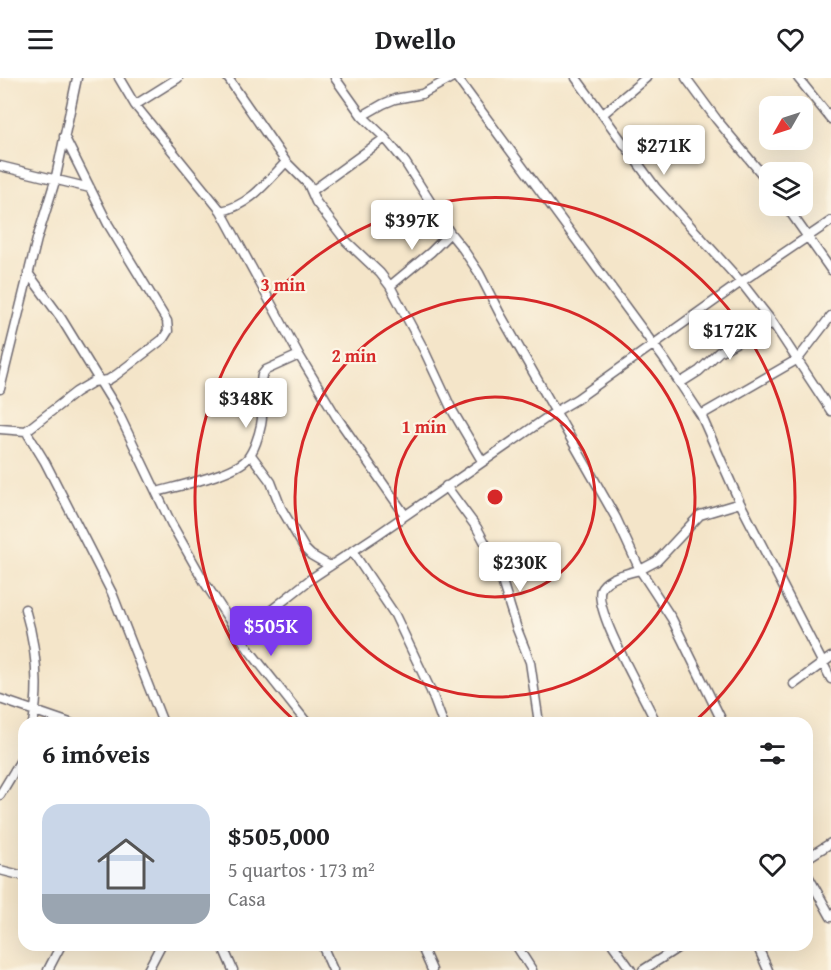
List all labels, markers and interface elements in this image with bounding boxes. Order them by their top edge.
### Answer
text: Dwello [375,19,456,59]
icon: menu [24,23,57,56]
icon: heart [774,23,807,56]
north arrow [759,96,813,150]
map controls [759,96,813,216]
pin: $271K [622,125,706,176]
text: $271K [637,130,691,159]
button: layers [759,162,813,216]
pin: $397K [370,200,454,251]
text: $397K [385,205,439,234]
text: 3 min [261,271,306,298]
pin: $172K [688,310,772,361]
text: $172K [703,315,757,344]
text: 2 min [332,342,377,369]
pin: $348K [204,378,288,429]
text: $348K [219,383,273,412]
text: 1 min [402,413,447,440]
centre of rings [485,487,505,507]
pin: $230K [478,542,562,593]
text: $230K [493,547,547,576]
pin: $505K [229,606,313,657]
text: $505K [244,611,298,640]
text: 6 imóveis [42,734,150,773]
icon: filters [756,737,789,770]
text: $505,000 [228,816,330,855]
icon: home [90,828,162,900]
icon: heart [756,848,789,881]
text: 5 quartos · 173 m² [228,855,375,884]
text: Casa [228,884,266,913]

